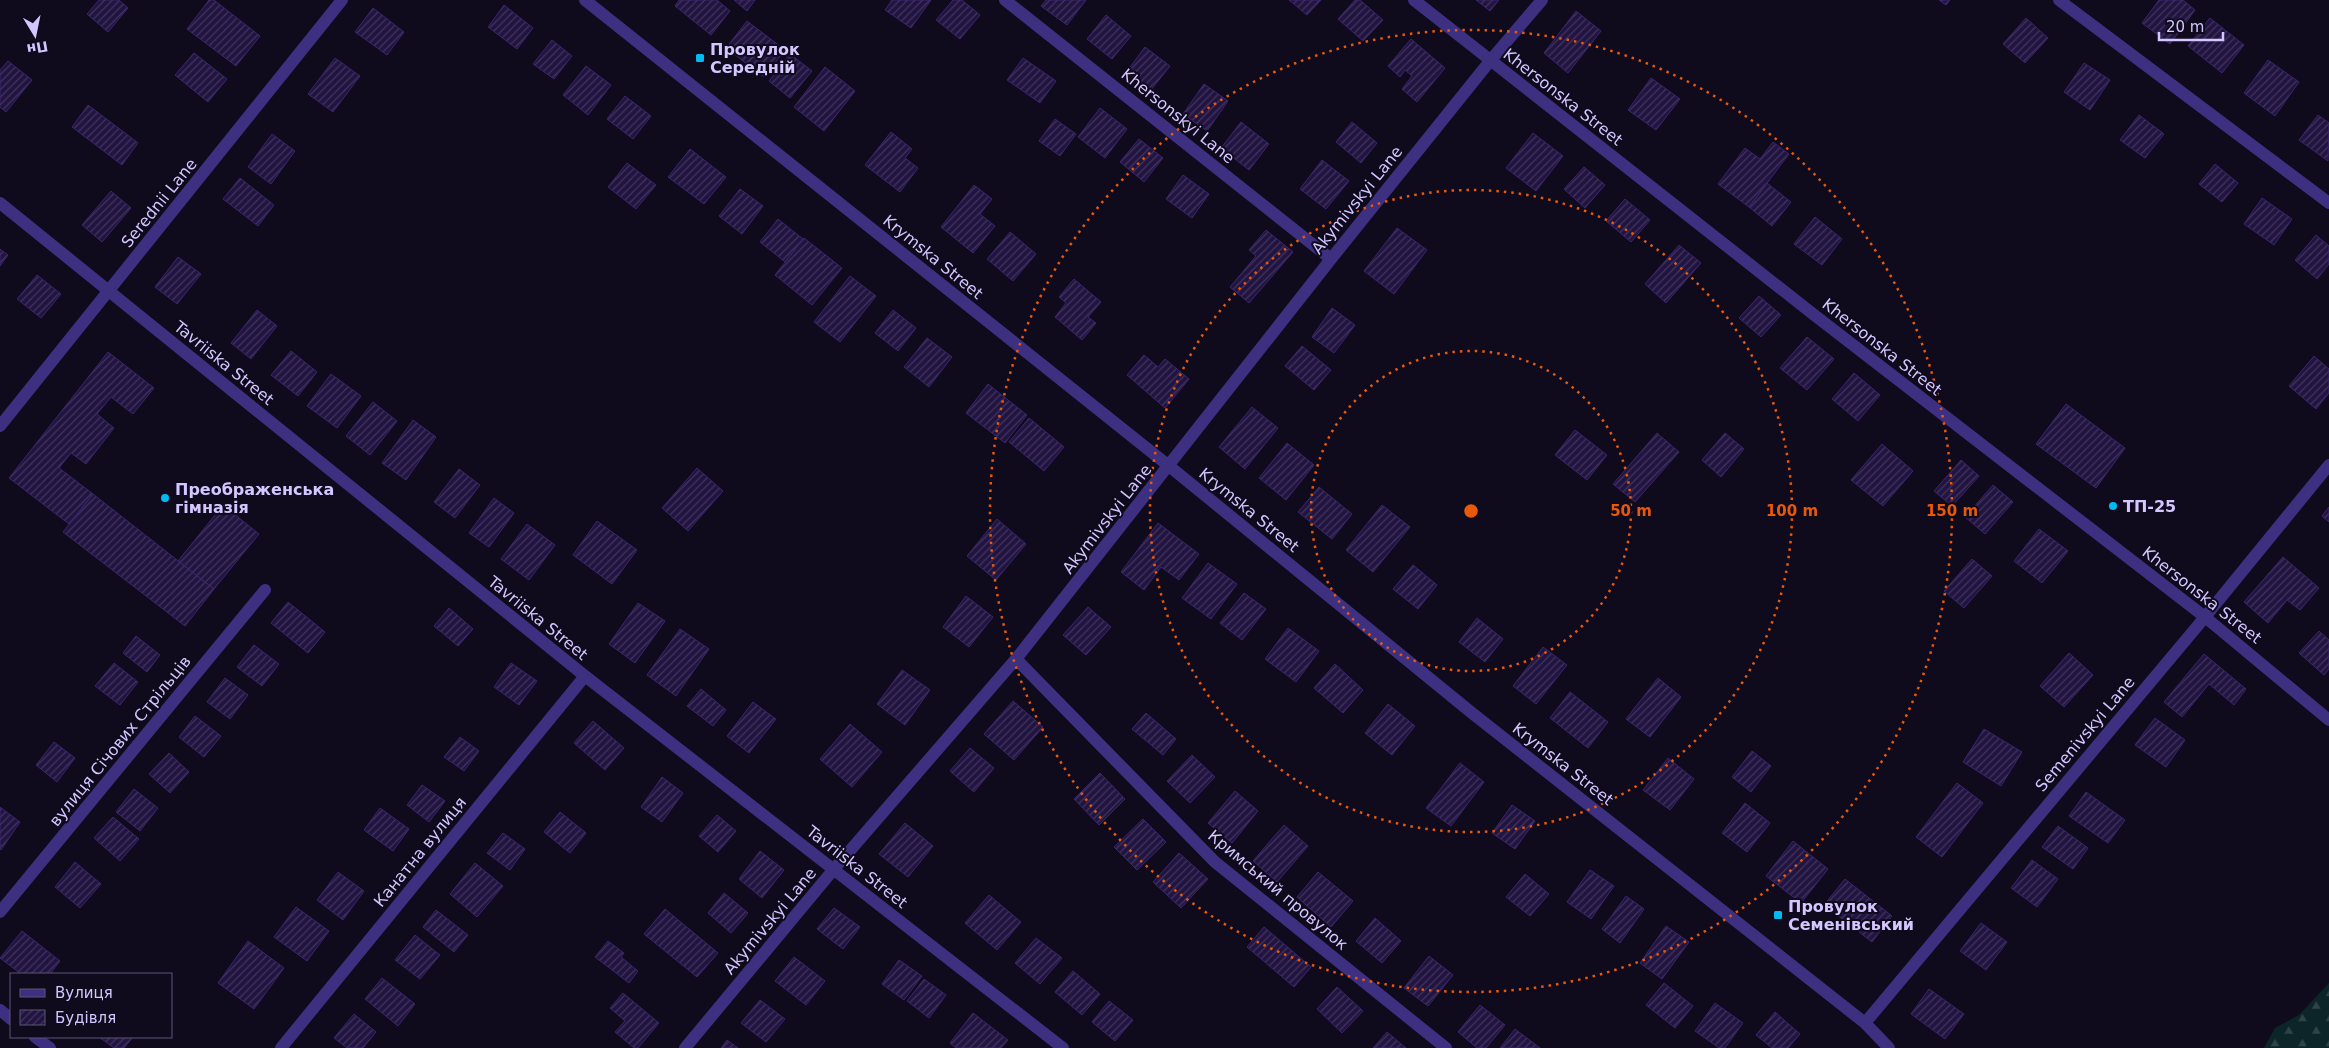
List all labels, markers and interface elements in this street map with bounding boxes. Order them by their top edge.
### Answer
north arrow [10,10,60,60]
scale bar [2159,10,2223,42]
text: 20 m [2166,18,2204,36]
text: Пн [25,38,49,58]
place label: Провулок Середній [710,40,800,77]
street label: Khersonska Street [1500,45,1626,149]
marker: Провулок Середній [694,52,706,64]
street label: Khersonskyi Lane [1118,65,1238,167]
street label: Akymivskyi Lane [1308,142,1406,258]
street label: Serednii Lane [117,155,201,251]
street label: Krymska Street [879,211,987,303]
street label: Khersonska Street [1819,295,1945,399]
street label: Tavriiska Street [170,316,278,409]
street label: Akymivskyi Lane [1058,461,1156,577]
street label: Krymska Street [1195,464,1303,556]
place label: Преображенська гімназія [175,480,334,517]
marker: Преображенська гімназія [159,492,171,504]
place label: ТП-25 [2123,497,2176,516]
marker: ТП-25 [2107,500,2119,512]
centre of rings [1462,502,1480,520]
text: 50 m [1610,502,1652,520]
text: 100 m [1766,502,1818,520]
text: 150 m [1926,502,1978,520]
street label: Khersonska Street [2139,543,2265,647]
street label: Tavriiska Street [484,571,592,664]
street label: вулиця Січових Стрільців [45,652,195,830]
street label: Semenivskyi Lane [2031,673,2139,795]
street label: Krymska Street [1509,719,1617,809]
street label: Канатна вулиця [370,793,470,911]
street label: Tavriiska Street [802,821,911,912]
street label: Кримський провулок [1204,826,1352,954]
street label: Akymivskyi Lane [720,864,820,978]
place label: Провулок Семенівський [1788,897,1914,934]
marker: Провулок Семенівський [1772,909,1784,921]
legend [10,973,172,1038]
text: Вулиця [55,984,113,1002]
text: Будівля [55,1009,116,1027]

